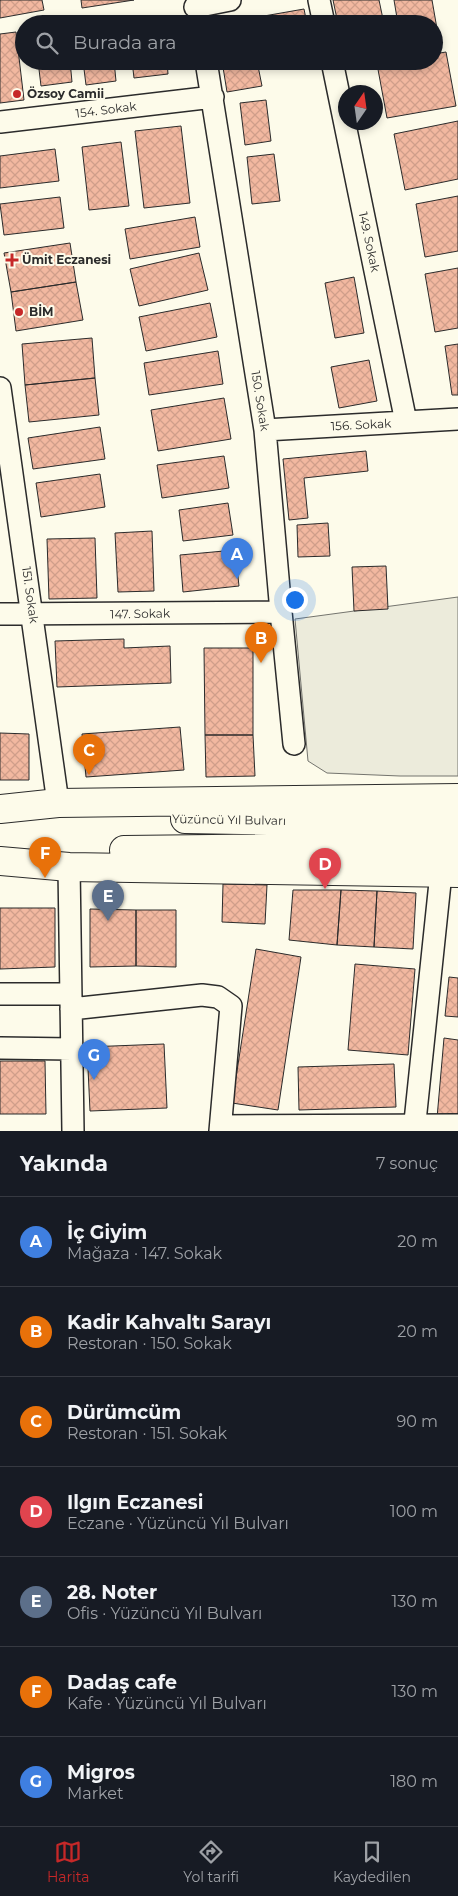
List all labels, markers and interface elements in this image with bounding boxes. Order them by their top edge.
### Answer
search box [15,15,443,70]
icon: search [33,29,61,57]
text: Burada ara [73,31,177,54]
north arrow [338,85,383,130]
place label: Özsoy Camii [27,86,104,101]
marker: Özsoy Camii [11,88,23,100]
street label: 154. Sokak [75,98,138,121]
street label: 149. Sokak [356,210,383,274]
place label: Ümit Eczanesi [22,252,111,267]
marker: Ümit Eczanesi [6,254,18,266]
place label: BİM [29,304,54,319]
marker: BİM [13,306,25,318]
street label: 150. Sokak [248,370,273,433]
street label: 156. Sokak [330,415,392,434]
pin: A [221,538,253,579]
street label: 151. Sokak [19,565,42,625]
your location [282,587,308,613]
street label: 147. Sokak [110,605,171,622]
pin: B [245,622,277,663]
pin: C [73,734,105,775]
street label: Yüzüncü Yıl Bulvarı [172,811,286,828]
pin: F [29,837,61,878]
pin: D [309,848,341,889]
pin: E [92,880,124,921]
pin: G [78,1039,110,1080]
text: Yakında [20,1151,108,1176]
text: 7 sonuç [376,1154,438,1173]
text: İç Giyim [67,1221,147,1244]
text: A [30,1232,42,1251]
text: 20 m [397,1232,438,1251]
text: Mağaza · 147. Sokak [67,1244,222,1263]
text: Kadir Kahvaltı Sarayı [67,1311,271,1334]
text: B [30,1322,42,1341]
text: 20 m [397,1322,438,1341]
text: Restoran · 150. Sokak [67,1334,232,1353]
text: Dürümcüm [67,1401,181,1424]
text: C [30,1412,42,1431]
text: 90 m [396,1412,438,1431]
text: Restoran · 151. Sokak [67,1424,227,1443]
text: Ilgın Eczanesi [67,1491,203,1514]
text: D [29,1502,43,1521]
text: 100 m [390,1502,438,1521]
text: Eczane · Yüzüncü Yıl Bulvarı [67,1514,289,1533]
text: 28. Noter [67,1581,157,1604]
text: E [31,1592,41,1611]
text: 130 m [391,1592,438,1611]
text: Ofis · Yüzüncü Yıl Bulvarı [67,1604,262,1623]
text: Dadaş cafe [67,1671,177,1694]
text: F [31,1682,41,1701]
text: 130 m [391,1682,438,1701]
text: Kafe · Yüzüncü Yıl Bulvarı [67,1694,267,1713]
text: Migros [67,1761,135,1784]
text: G [30,1772,42,1791]
text: 180 m [390,1772,438,1791]
text: Market [67,1784,123,1803]
tab: Harita [47,1838,89,1886]
tab: Yol tarifi [183,1838,239,1886]
tab: Kaydedilen [333,1838,411,1886]

